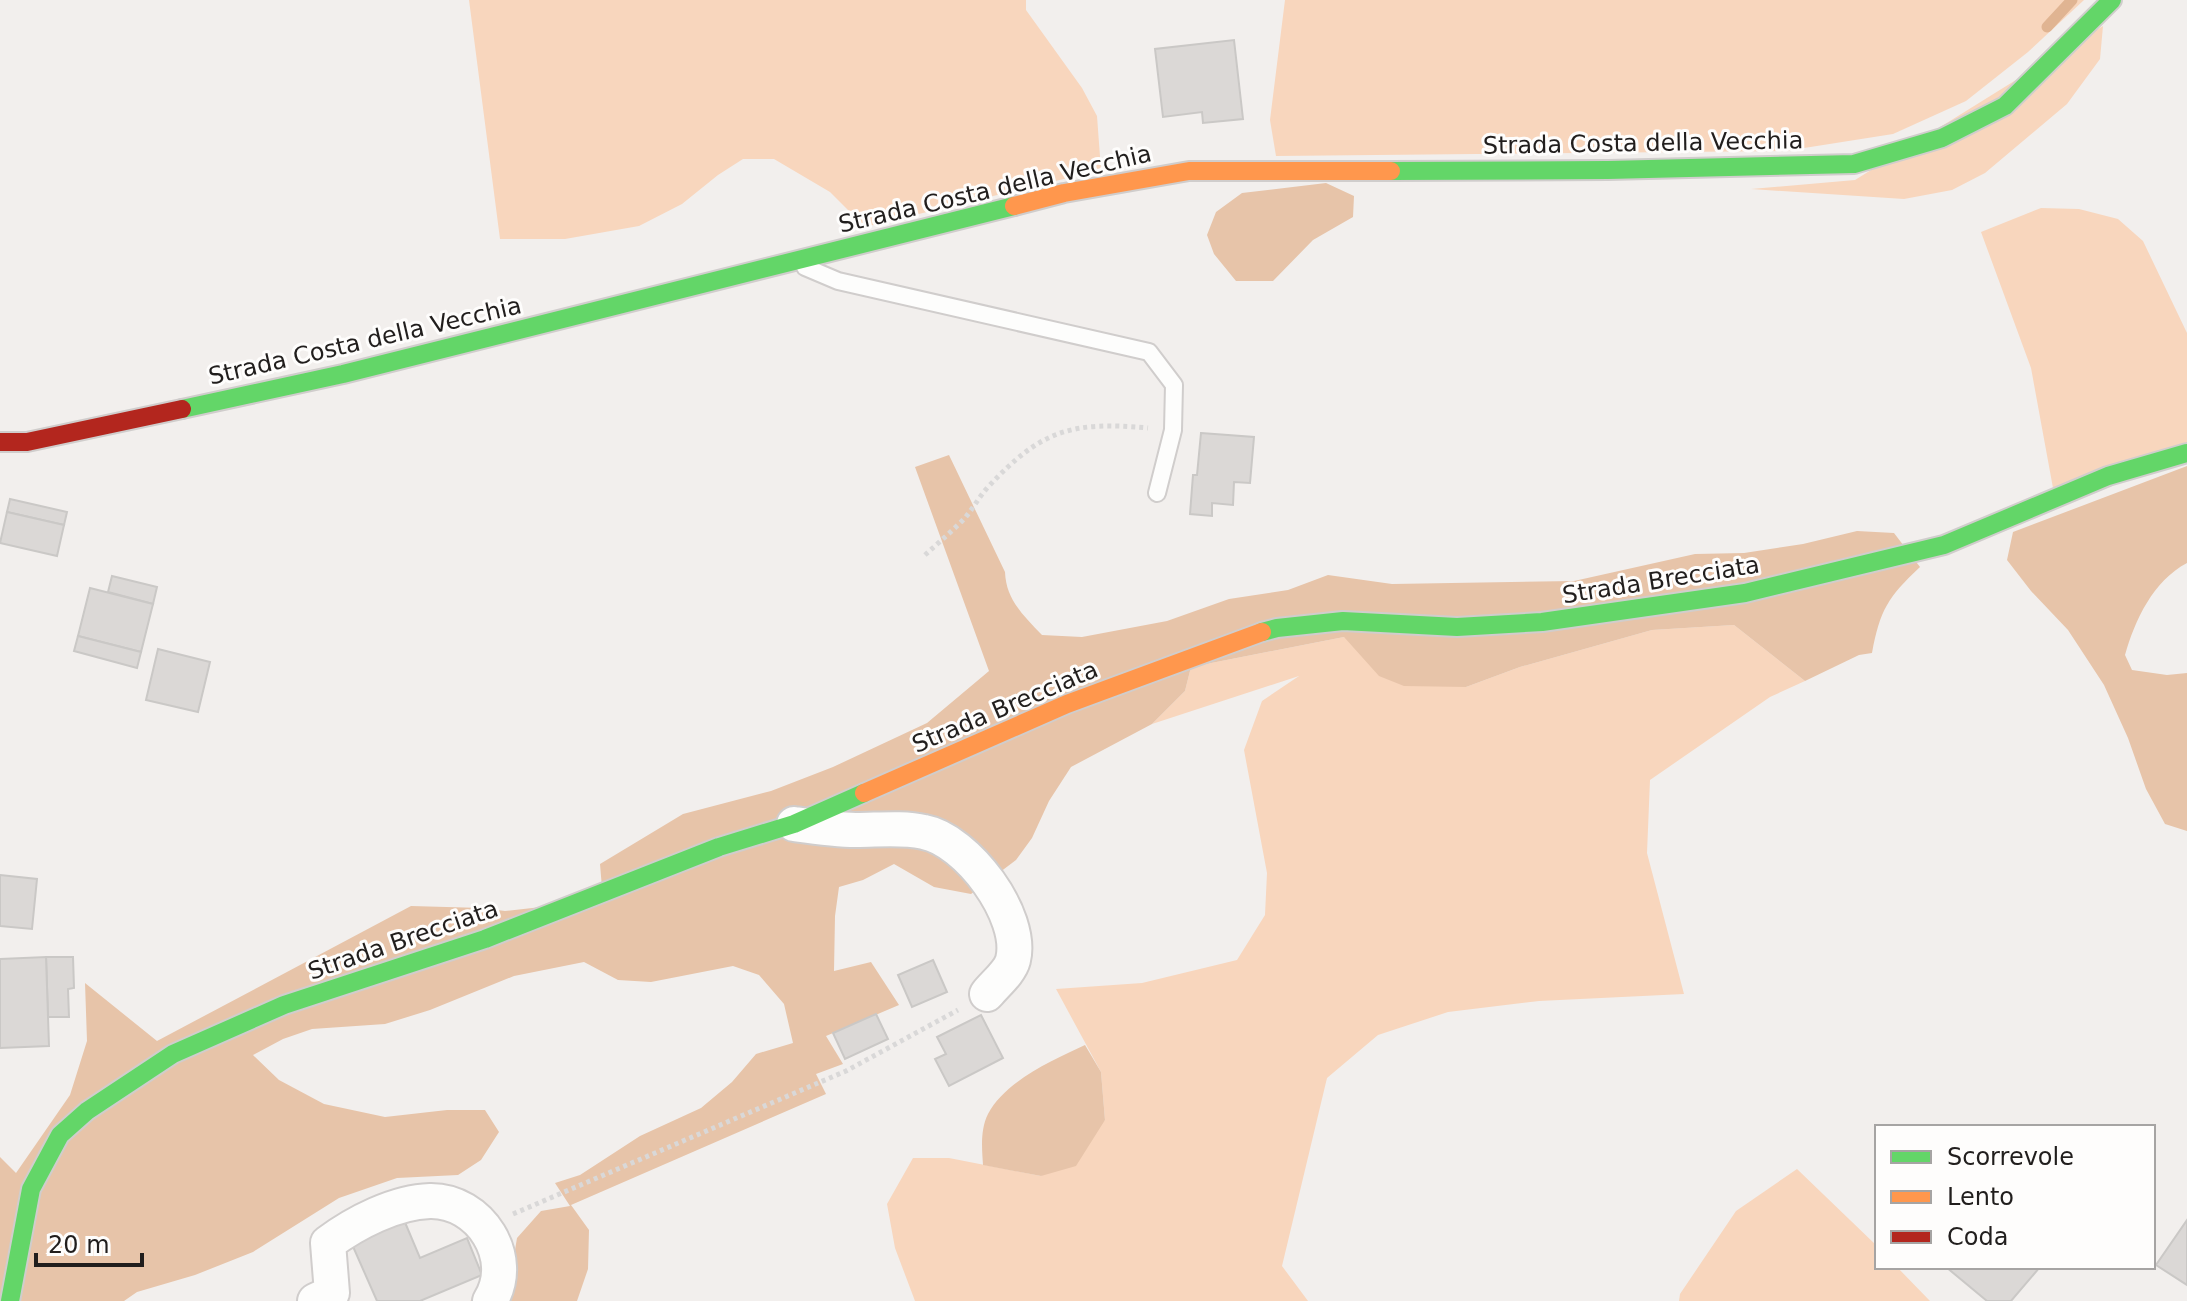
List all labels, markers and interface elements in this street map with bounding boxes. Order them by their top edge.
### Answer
street label: Strada Costa della Vecchia [1483,126,1803,160]
street label: Strada Costa della Vecchia [836,139,1154,239]
street label: Strada Costa della Vecchia [206,291,524,391]
street label: Strada Brecciata [1560,551,1762,609]
street label: Strada Brecciata [908,655,1102,759]
street label: Strada Brecciata [304,894,502,986]
legend [1875,1125,2155,1269]
text: Scorrevole [1947,1143,2074,1171]
text: Lento [1947,1183,2014,1211]
scale bar [36,1217,142,1267]
text: Coda [1947,1223,2008,1251]
text: 20 m [48,1231,110,1259]

